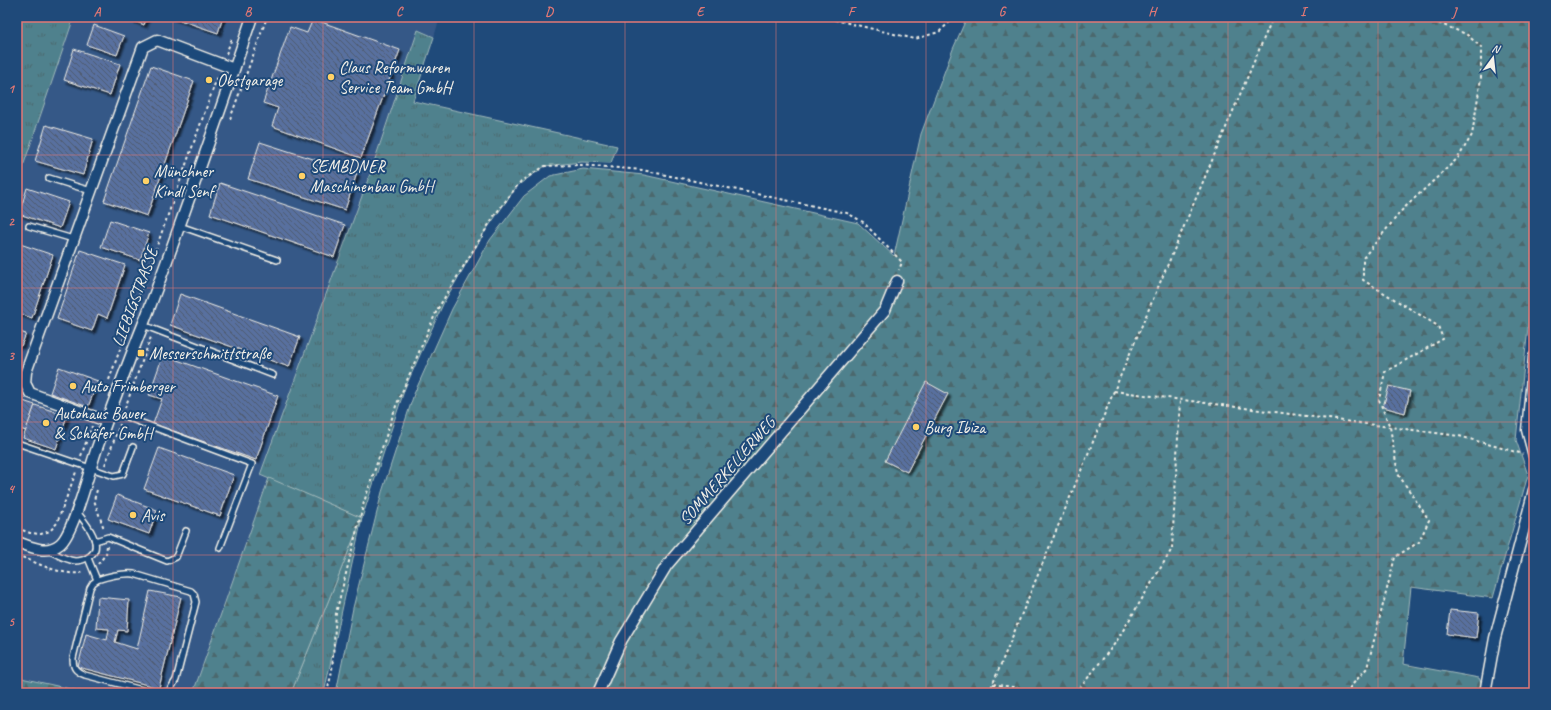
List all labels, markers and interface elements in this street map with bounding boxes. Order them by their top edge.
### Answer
text: A [94,4,102,20]
text: B [245,4,253,20]
text: C [396,4,404,20]
text: D [545,4,554,20]
text: E [697,4,706,20]
text: F [848,4,857,20]
text: G [999,4,1007,20]
text: H [1148,4,1158,20]
text: I [1300,4,1309,20]
text: J [1451,4,1458,20]
north arrow [1473,38,1513,78]
text: N [1490,41,1503,57]
place label: Claus Reformwaren Service Team GmbH [339,57,455,98]
place label: Obstgarage [217,70,284,91]
marker: Claus Reformwaren Service Team GmbH [326,72,336,82]
marker: Obstgarage [204,75,214,85]
text: 1 [8,81,16,97]
place label: SEMBDNER Maschinenbau GmbH [310,156,436,197]
place label: Münchner Kindl Senf [154,161,218,202]
marker: SEMBDNER Maschinenbau GmbH [297,171,307,181]
marker: Münchner Kindl Senf [141,176,151,186]
text: 2 [8,214,15,230]
street label: LIEBIGSTRASSE [107,242,164,350]
place label: Messerschmittstraße [149,343,272,364]
text: 3 [8,348,15,364]
marker: Messerschmittstraße [136,348,146,358]
place label: Auto Frimberger [81,376,177,397]
marker: Auto Frimberger [68,381,78,391]
place label: Autohaus Bauer & Schäfer GmbH [54,403,155,444]
street label: SOMMERKELLERWEG [674,411,781,529]
place label: Burg Ibiza [924,417,987,438]
marker: Autohaus Bauer & Schäfer GmbH [41,418,51,428]
marker: Burg Ibiza [911,422,921,432]
text: 4 [8,481,16,497]
place label: Avis [141,505,165,526]
marker: Avis [128,510,138,520]
text: 5 [8,614,15,630]

